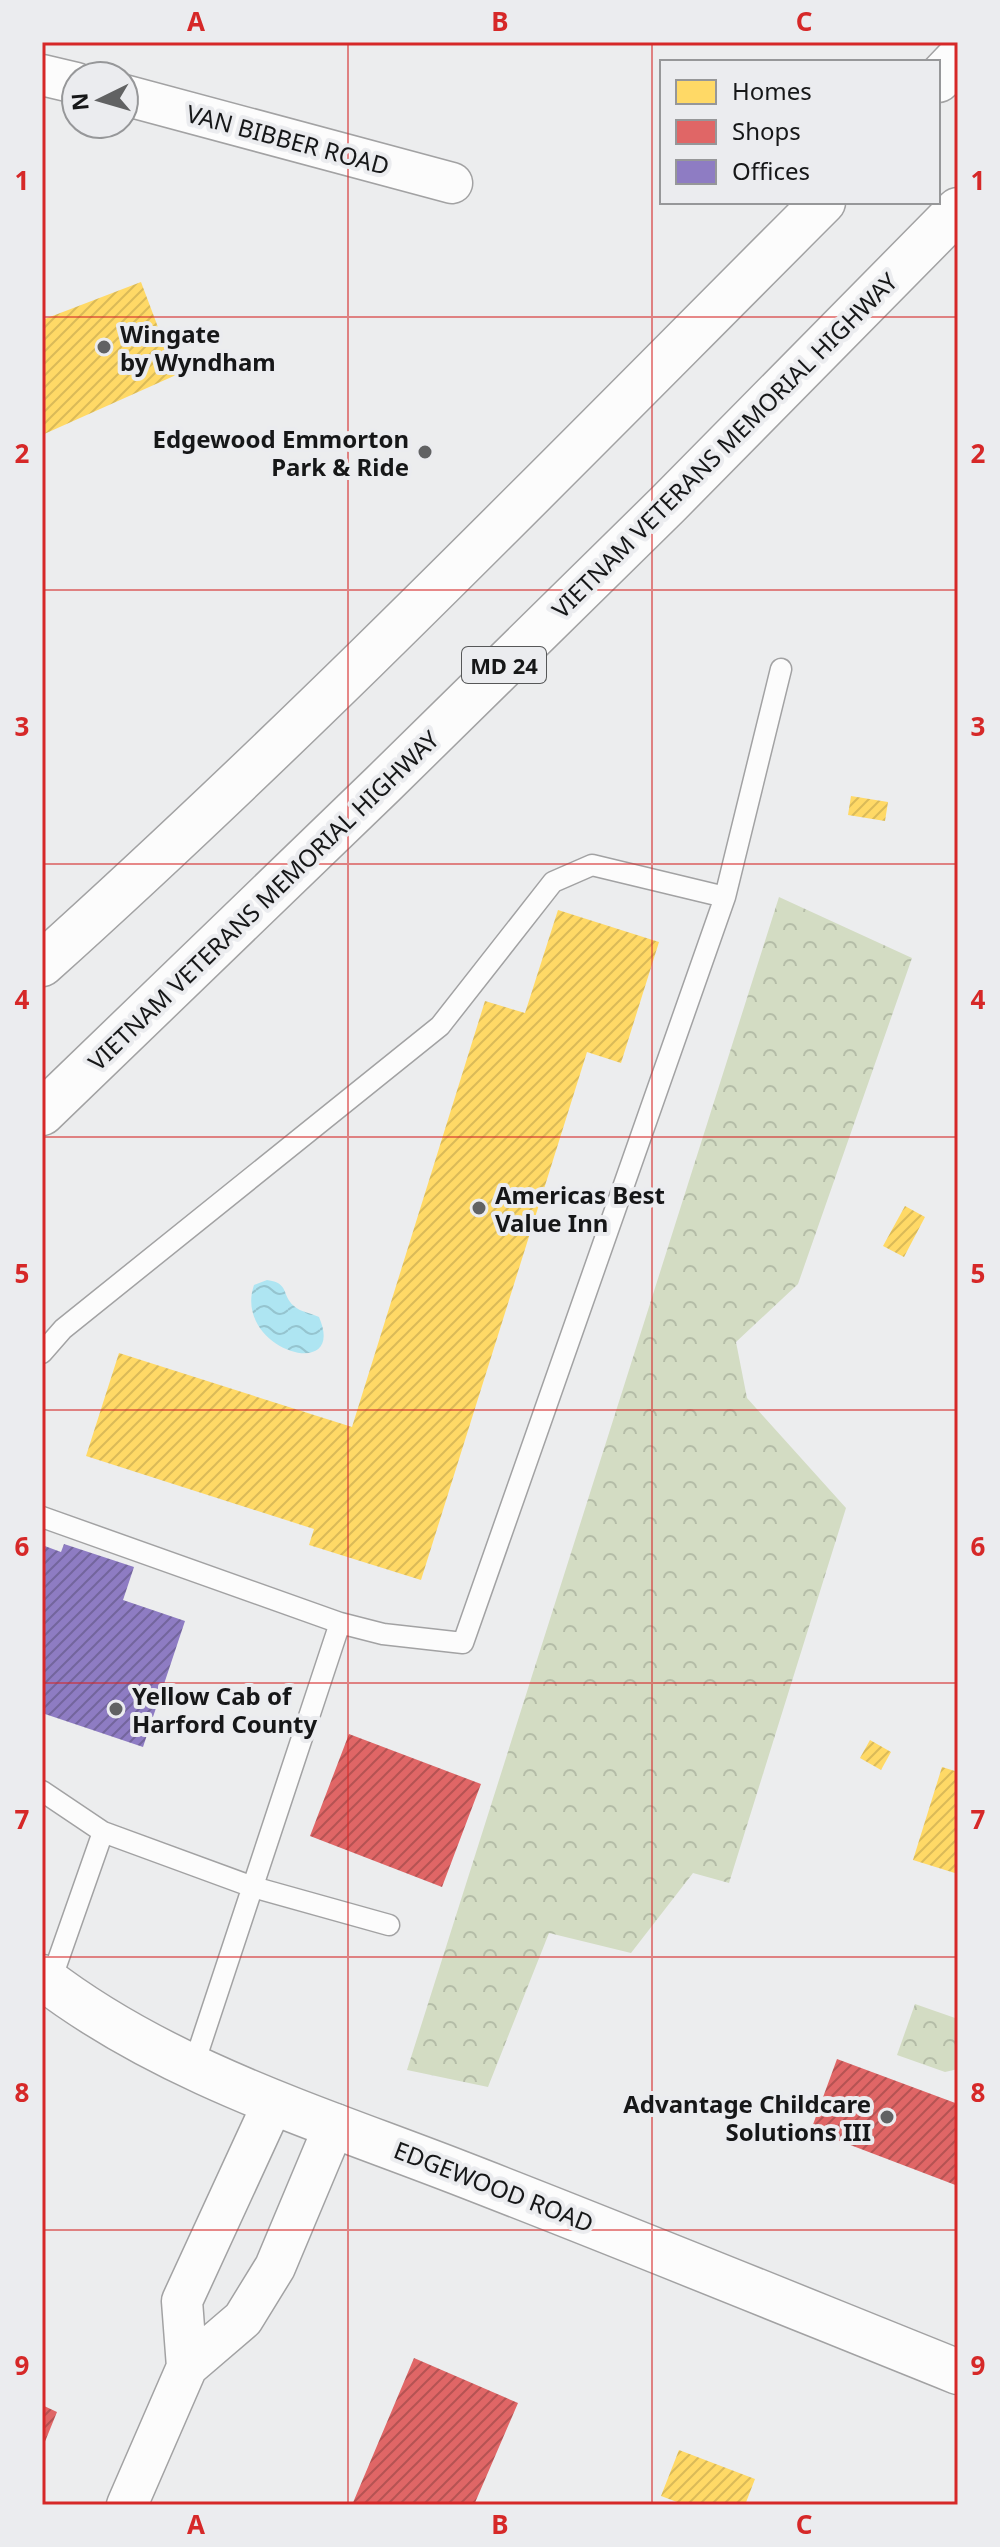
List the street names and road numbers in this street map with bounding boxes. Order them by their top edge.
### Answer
street label: VAN BIBBER ROAD [183,96,393,182]
street label: VIETNAM VETERANS MEMORIAL HIGHWAY [544,265,904,625]
road number: MD 24 [462,647,546,683]
street label: VIETNAM VETERANS MEMORIAL HIGHWAY [80,723,446,1077]
street label: EDGEWOOD ROAD [390,2133,598,2239]

